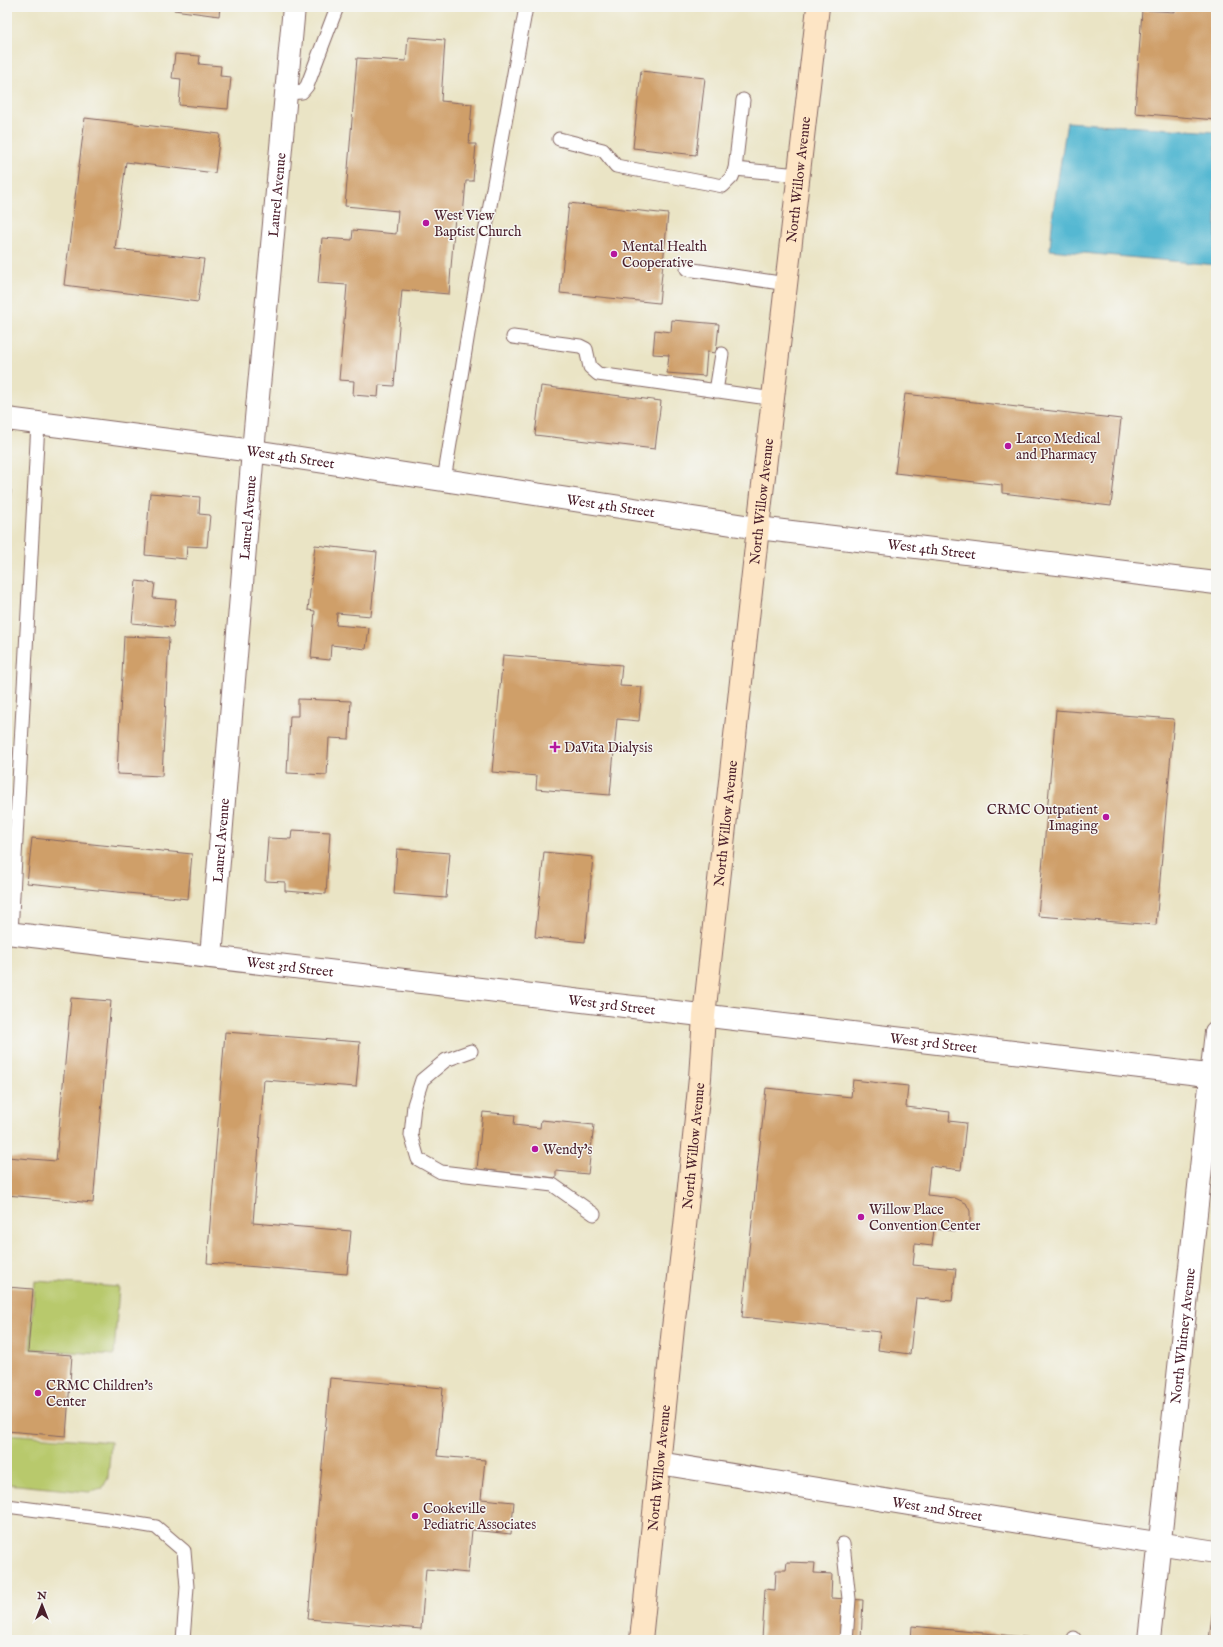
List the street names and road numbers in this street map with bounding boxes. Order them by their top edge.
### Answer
street label: North Willow Avenue [783,115,815,244]
street label: Laurel Avenue [265,151,291,238]
street label: North Willow Avenue [746,437,778,566]
street label: West 4th Street [245,442,336,473]
street label: Laurel Avenue [236,474,261,560]
street label: West 4th Street [565,491,656,522]
street label: West 4th Street [887,536,977,564]
street label: North Willow Avenue [710,759,742,888]
street label: Laurel Avenue [209,797,234,883]
street label: West 3rd Street [245,953,335,982]
street label: West 3rd Street [567,991,656,1020]
street label: West 3rd Street [889,1030,978,1058]
street label: North Willow Avenue [679,1081,710,1210]
street label: North Whitney Avenue [1167,1267,1200,1405]
street label: North Willow Avenue [644,1403,675,1532]
street label: West 2nd Street [891,1493,984,1526]

